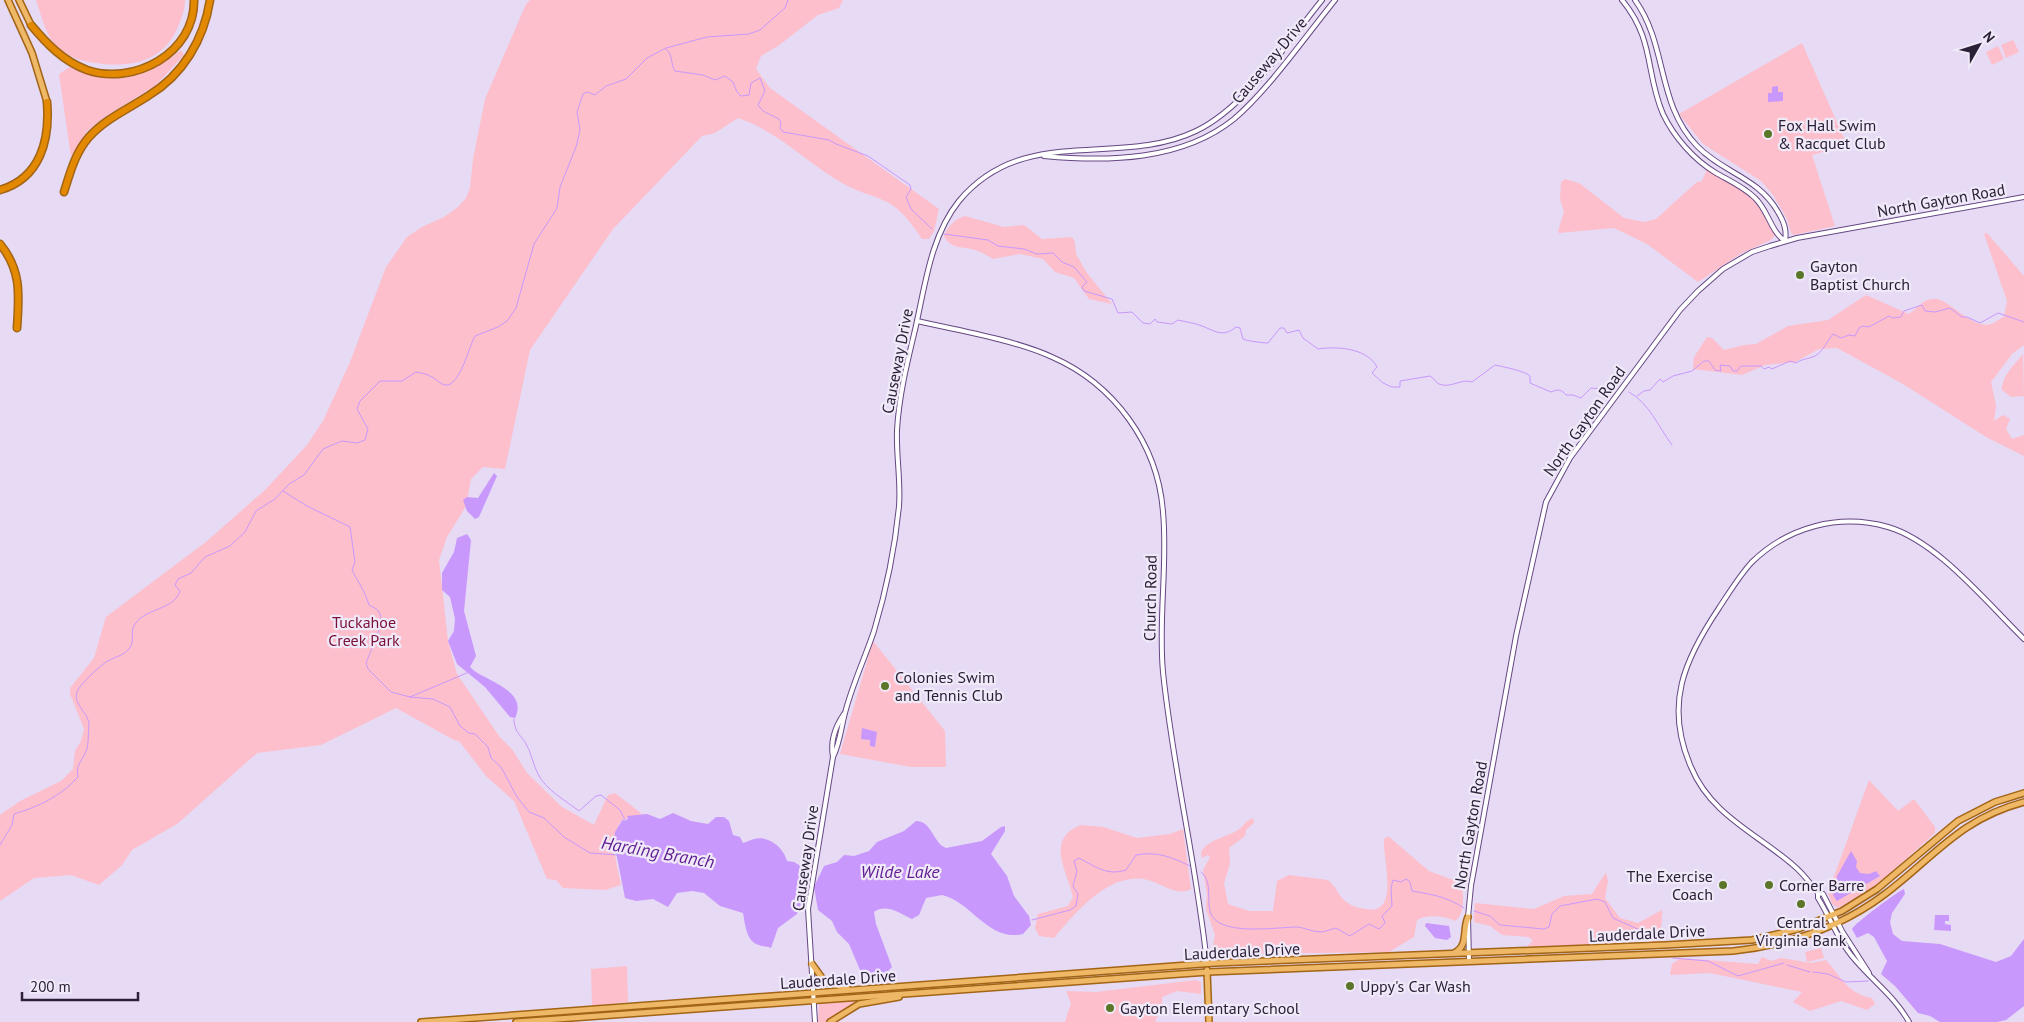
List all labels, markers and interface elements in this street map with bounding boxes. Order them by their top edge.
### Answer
street label: Causeway Drive [1227,13,1311,107]
north arrow [1954,20,2004,70]
text: N [1979,28,1999,46]
place label: Fox Hall Swim & Racquet Club [1778,115,1886,153]
marker: Fox Hall Swim & Racquet Club [1762,128,1774,140]
street label: North Gayton Road [1875,179,2007,221]
place label: Gayton Baptist Church [1810,256,1910,294]
marker: Gayton Baptist Church [1794,269,1806,281]
street label: Causeway Drive [877,307,917,415]
street label: North Gayton Road [1539,362,1629,480]
street label: Church Road [1139,555,1161,641]
park label: Tuckahoe Creek Park [328,612,400,650]
place label: Colonies Swim and Tennis Club [895,667,1003,705]
marker: Colonies Swim and Tennis Club [879,680,891,692]
street label: North Gayton Road [1449,759,1491,891]
street label: Causeway Drive [788,804,822,912]
water label: Harding Branch [600,831,716,873]
water label: Wilde Lake [861,860,940,883]
place label: The Exercise Coach [1627,866,1713,904]
place label: Corner Barre [1779,875,1864,895]
marker: The Exercise Coach [1717,879,1729,891]
marker: Corner Barre [1763,879,1775,891]
marker: Central Virginia Bank [1795,898,1807,910]
place label: Central Virginia Bank [1755,912,1847,950]
street label: Lauderdale Drive [1588,920,1706,946]
street label: Lauderdale Drive [1183,938,1301,964]
street label: Lauderdale Drive [779,965,897,993]
scale bar [22,970,139,1002]
place label: Uppy's Car Wash [1360,976,1471,996]
text: 200 m [30,977,71,996]
marker: Uppy's Car Wash [1344,980,1356,992]
place label: Gayton Elementary School [1120,998,1300,1018]
marker: Gayton Elementary School [1104,1002,1116,1014]

